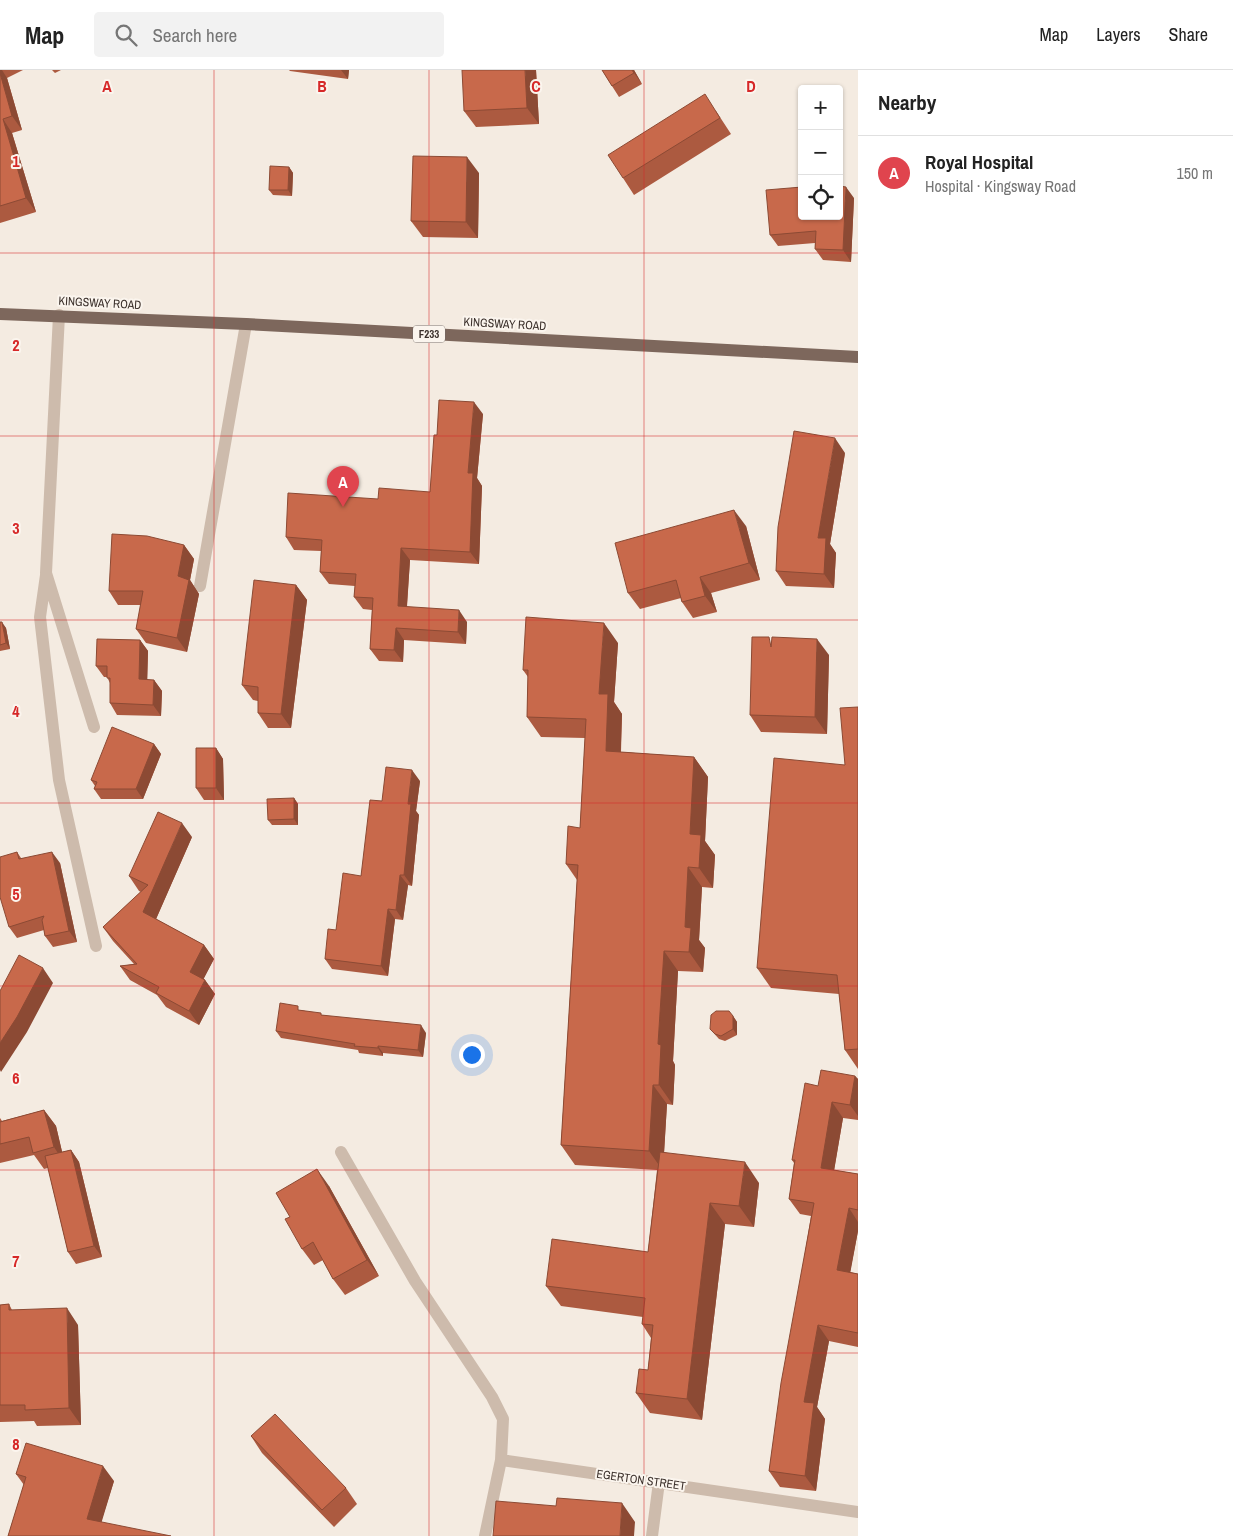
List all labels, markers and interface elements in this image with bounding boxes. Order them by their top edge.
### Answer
search box [94,12,444,57]
text: Map [25,19,64,51]
icon: search [112,21,140,49]
text: Search here [152,22,237,48]
text: Map [1040,22,1068,47]
text: Layers [1096,22,1141,47]
text: Share [1169,22,1208,47]
text: A [102,75,112,97]
text: B [317,75,327,97]
text: C [531,75,541,97]
text: D [746,75,756,97]
map controls [798,85,843,220]
button: + [798,85,843,130]
text: Nearby [878,88,936,117]
button: − [798,130,843,175]
text: Royal Hospital [925,149,1033,175]
text: 1 [12,150,20,172]
text: A [889,162,899,184]
text: 150 m [1177,162,1213,184]
button: locate [798,175,843,220]
text: Hospital · Kingsway Road [925,175,1076,197]
street label: KINGSWAY ROAD [58,293,142,313]
street label: KINGSWAY ROAD [463,314,547,334]
road number: F233 [413,325,445,342]
text: 2 [12,334,20,356]
pin: A [327,466,359,507]
text: 3 [12,517,20,539]
text: 4 [12,700,20,722]
text: 5 [12,883,20,905]
your location [459,1042,485,1068]
text: 6 [12,1067,20,1089]
text: 7 [12,1250,20,1272]
text: 8 [12,1433,20,1455]
street label: EGERTON STREET [595,1466,687,1494]

